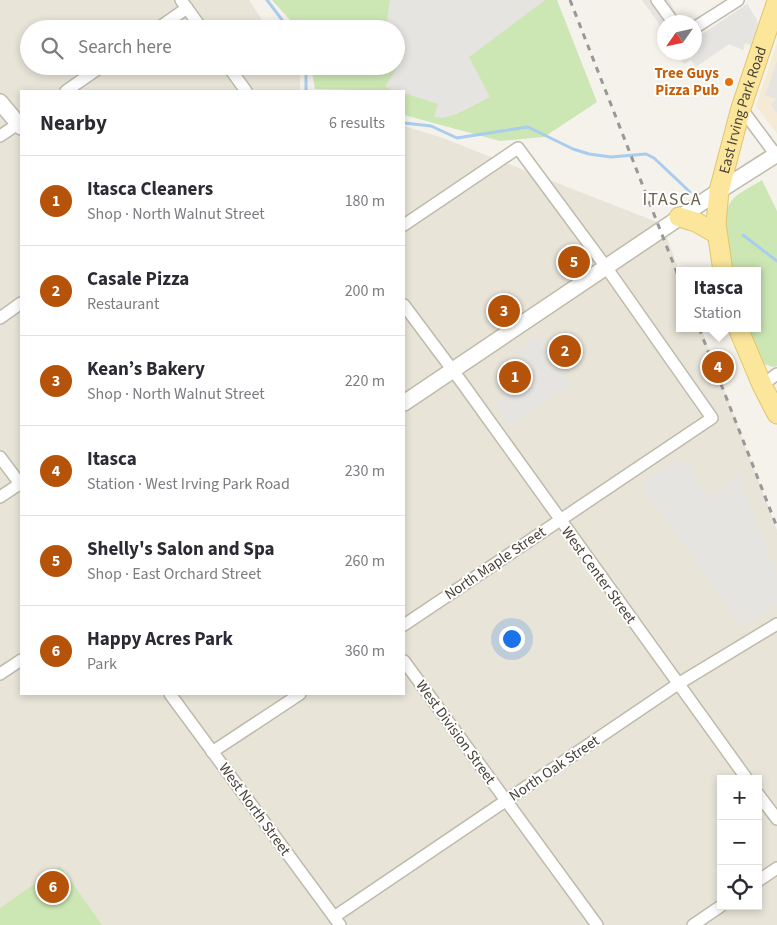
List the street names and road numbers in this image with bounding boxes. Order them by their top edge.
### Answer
street label: East Irving Park Road [714,44,772,176]
street label: North Maple Street [441,522,550,605]
street label: West Center Street [556,522,641,628]
street label: West Division Street [411,676,500,789]
street label: North Oak Street [505,730,604,806]
street label: West North Street [214,759,295,860]

